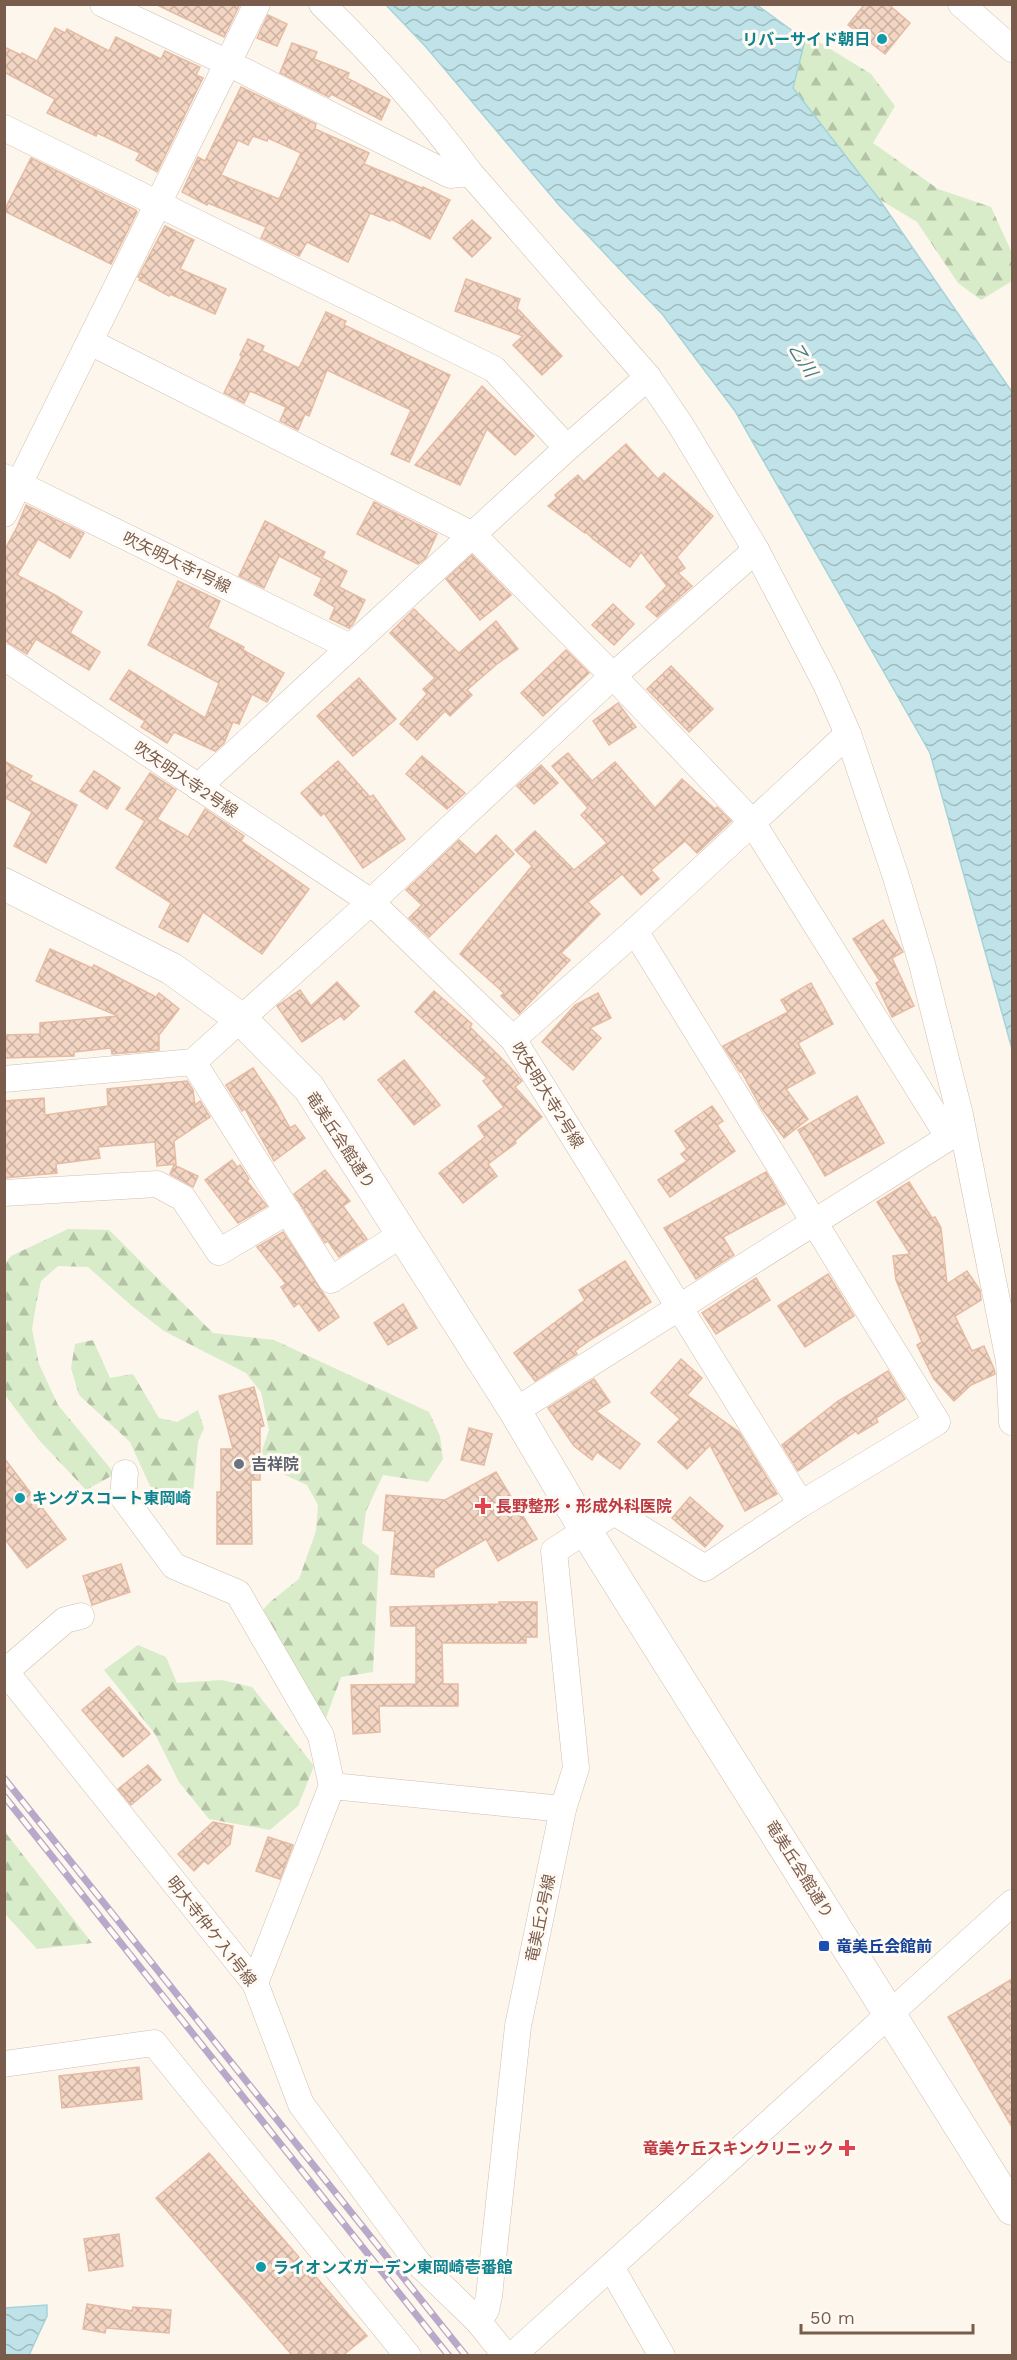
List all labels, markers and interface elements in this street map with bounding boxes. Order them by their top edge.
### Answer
place label: リバーサイド朝日 [742,30,870,49]
marker: リバーサイド朝日 [875,32,889,46]
water label: 乙川 [785,339,823,382]
street label: 吹矢明大寺1号線 [119,528,234,597]
street label: 吹矢明大寺2号線 [130,738,241,821]
street label: 吹矢明大寺2号線 [507,1039,588,1152]
street label: 竜美丘会館通り [302,1088,379,1192]
place label: 吉祥院 [251,1455,299,1474]
marker: 吉祥院 [232,1457,246,1471]
place label: キングスコート東岡崎 [32,1489,192,1508]
marker: キングスコート東岡崎 [13,1491,27,1505]
marker: 長野整形・形成外科医院 [474,1497,492,1515]
place label: 長野整形・形成外科医院 [496,1497,672,1516]
street label: 竜美丘会館通り [762,1817,837,1922]
street label: 竜美丘2号線 [522,1872,559,1964]
street label: 明大寺仲ケ入1号線 [163,1873,260,1990]
place label: 竜美丘会館前 [836,1937,932,1956]
marker: 竜美丘会館前 [817,1939,831,1953]
place label: 竜美ケ丘スキンクリニック [642,2139,834,2158]
marker: 竜美ケ丘スキンクリニック [838,2139,856,2157]
place label: ライオンズガーデン東岡崎壱番館 [273,2258,513,2277]
marker: ライオンズガーデン東岡崎壱番館 [254,2260,268,2274]
scale bar [801,2297,974,2335]
text: 50 m [810,2307,855,2328]

